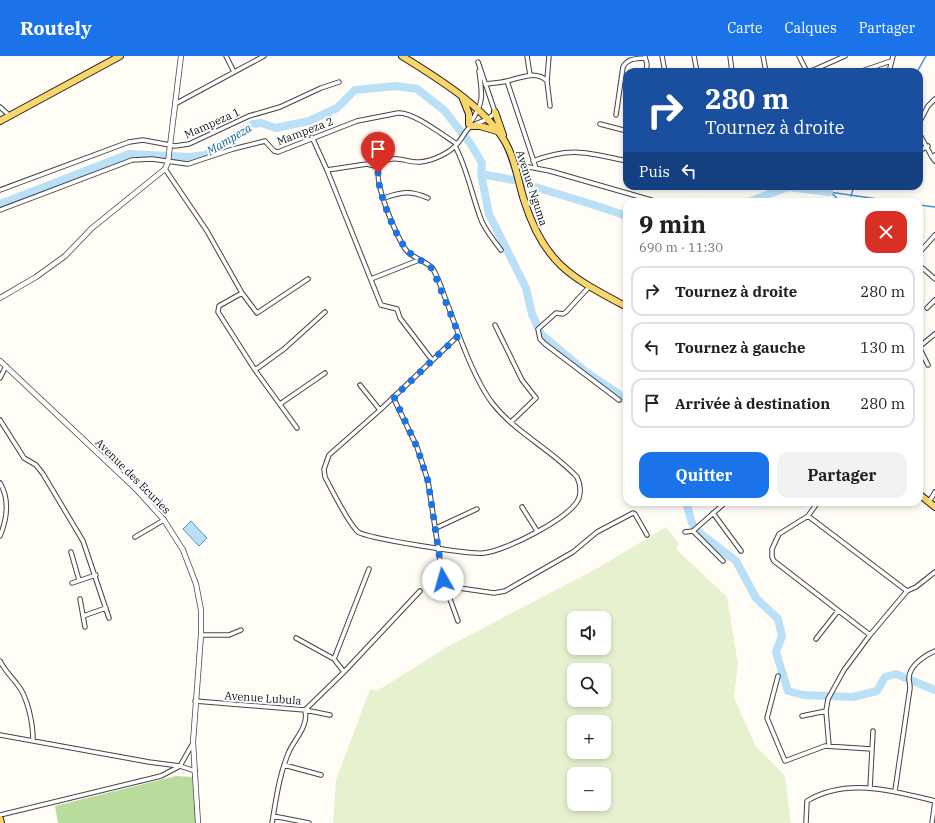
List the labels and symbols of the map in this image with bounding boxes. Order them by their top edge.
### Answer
street label: Mampeza 1 [182,105,242,141]
street label: Mampeza 2 [275,114,335,148]
water label: Mampeza [204,120,254,158]
pin [361,132,395,173]
street label: Avenue Nguma [513,148,551,228]
street label: Avenue des Ecuries [92,435,174,517]
position arrow [422,559,464,601]
street label: Avenue Lubula [224,688,302,708]

